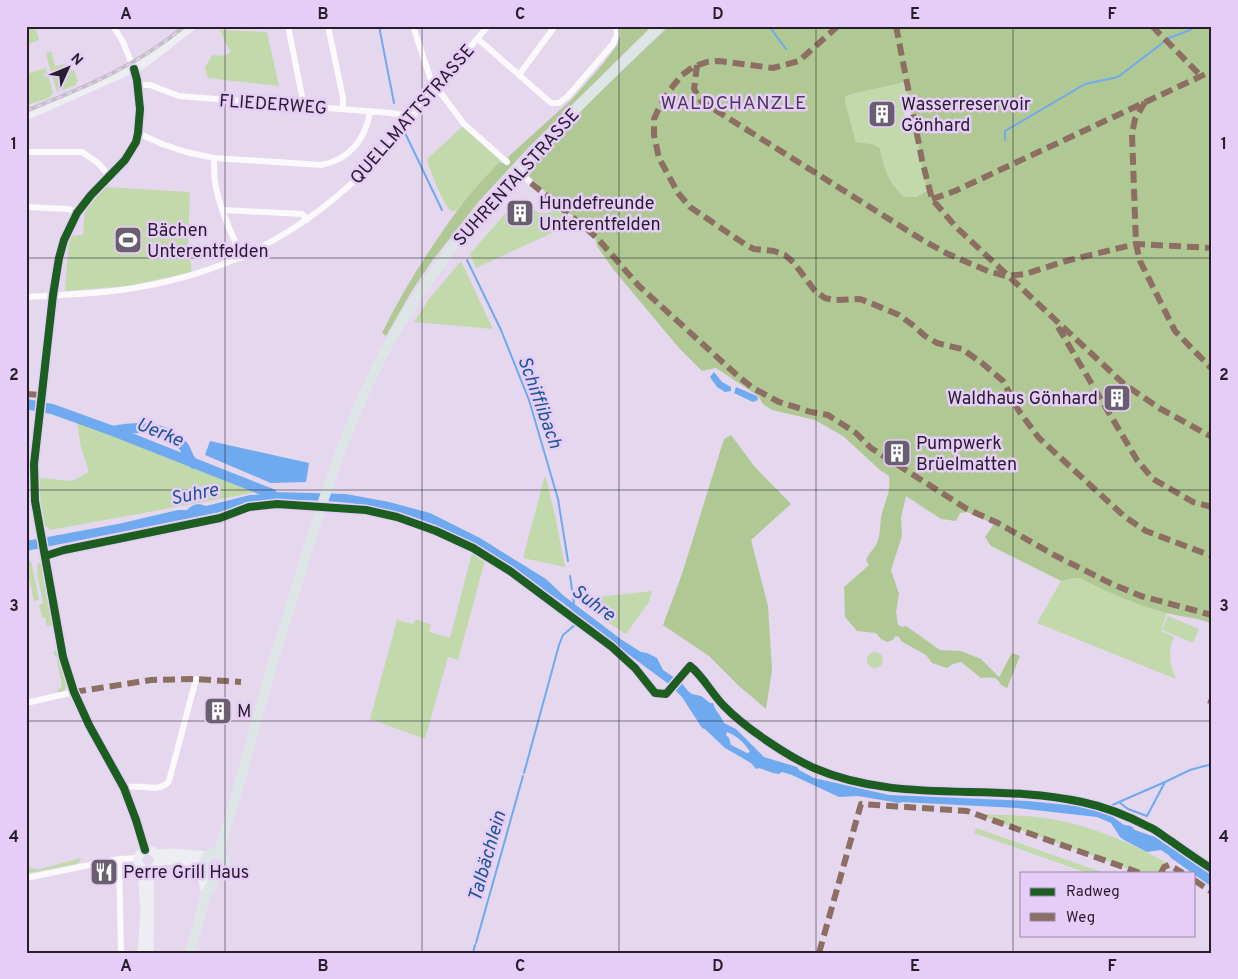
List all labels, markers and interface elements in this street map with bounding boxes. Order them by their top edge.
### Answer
text: A [120,5,132,25]
text: B [317,5,329,25]
text: C [515,5,525,25]
text: D [712,5,724,25]
text: E [910,5,920,25]
text: F [1107,5,1117,25]
street label: QUELLMATTSTRASSE [346,40,480,190]
north arrow [42,42,92,92]
text: N [67,50,86,70]
street label: FLIEDERWEG [218,90,328,121]
district label: WALDCHANZLE [660,92,808,116]
place label: Wasserreservoir Gönhard [901,94,1031,138]
building icon: Wasserreservoir Gönhard [867,99,897,129]
street label: SUHRENTALSTRASSE [449,104,585,252]
text: 1 [11,135,17,155]
text: 1 [1221,135,1227,155]
place label: Hundefreunde Unterentfelden [539,193,661,237]
building icon: Hundefreunde Unterentfelden [505,198,535,228]
place label: Bächen Unterentfelden [147,220,269,264]
sports icon: Bächen Unterentfelden [113,225,143,255]
water label: Schifflibach [511,353,567,453]
text: 2 [9,366,19,386]
text: 2 [1219,366,1229,386]
building icon: Waldhaus Gönhard [1102,383,1132,413]
place label: Waldhaus Gönhard [947,388,1098,411]
water label: Uerke [132,413,186,453]
place label: Pumpwerk Brüelmatten [916,433,1017,477]
building icon: Pumpwerk Brüelmatten [882,438,912,468]
water label: Suhre [168,478,221,512]
water label: Suhre [566,580,620,628]
text: 3 [9,597,19,617]
text: 3 [1219,597,1229,617]
building icon: M [203,696,233,726]
place label: M [237,701,251,724]
water label: Talbächlein [464,808,512,905]
text: 4 [9,828,19,848]
text: 4 [1219,828,1229,848]
restaurant icon: Perre Grill Haus [89,857,119,887]
place label: Perre Grill Haus [123,862,249,885]
legend [1020,872,1196,936]
text: Radweg [1066,883,1120,902]
text: Weg [1066,909,1095,928]
text: A [120,957,132,977]
text: B [317,957,329,977]
text: C [515,957,525,977]
text: D [712,957,724,977]
text: E [910,957,920,977]
text: F [1107,957,1117,977]

